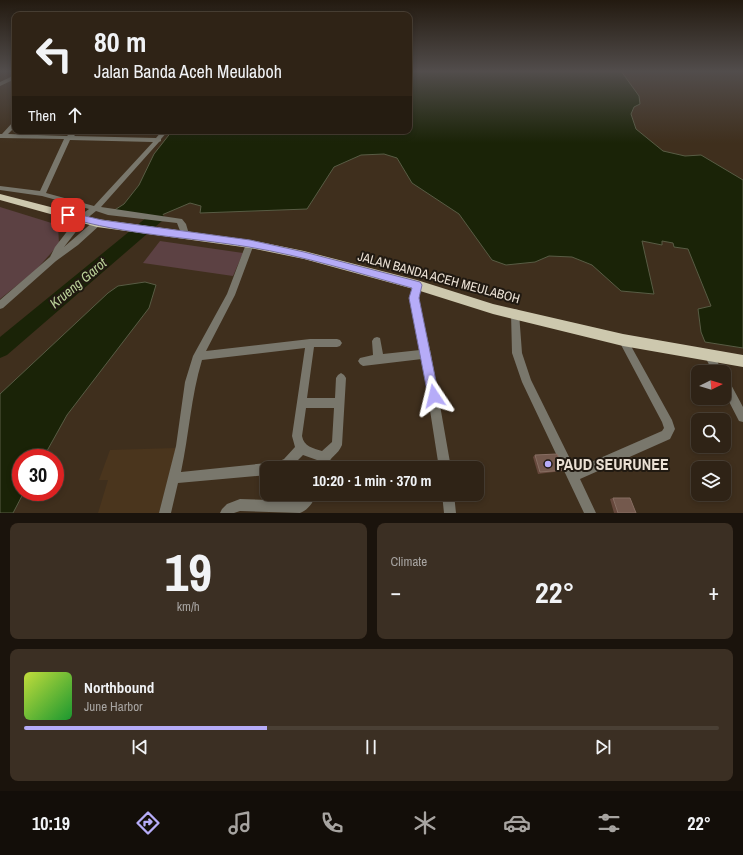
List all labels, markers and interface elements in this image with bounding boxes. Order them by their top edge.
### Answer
text: 80 m [94,23,146,61]
icon: left [28,28,80,80]
text: Jalan Banda Aceh Meulaboh [94,59,282,84]
icon: ahead [64,104,86,126]
text: Then [28,105,56,126]
pin [51,198,85,232]
icon: arrive [57,204,79,226]
street label: JALAN BANDA ACEH MEULABOH [356,248,522,307]
water label: Krueng Garot [46,253,111,312]
north arrow [691,365,731,405]
map controls [691,365,731,501]
position arrow [413,375,455,417]
button: search [691,413,731,453]
speed limit sign: 30 [12,449,64,501]
place label: PAUD SEURUNEE [556,453,669,475]
marker: PAUD SEURUNEE [543,459,553,469]
button: layers [691,461,731,501]
text: 10:20 · 1 min · 370 m [313,470,431,491]
text: 19 [165,537,212,607]
text: Climate [391,553,427,570]
text: 22° [535,572,574,612]
text: − [391,577,401,607]
text: + [708,577,719,607]
text: km/h [177,598,200,615]
text: Northbound [84,677,154,698]
text: June Harbor [84,698,143,715]
icon: previous [129,736,151,758]
icon: pause [360,736,382,758]
icon: next [592,736,614,758]
icon: directions [134,809,162,837]
icon: music [226,809,254,837]
icon: phone [318,809,346,837]
icon: climate [411,809,439,837]
icon: car [503,809,531,837]
icon: filters [595,809,623,837]
text: 10:19 [32,811,70,836]
text: 22° [687,811,711,836]

